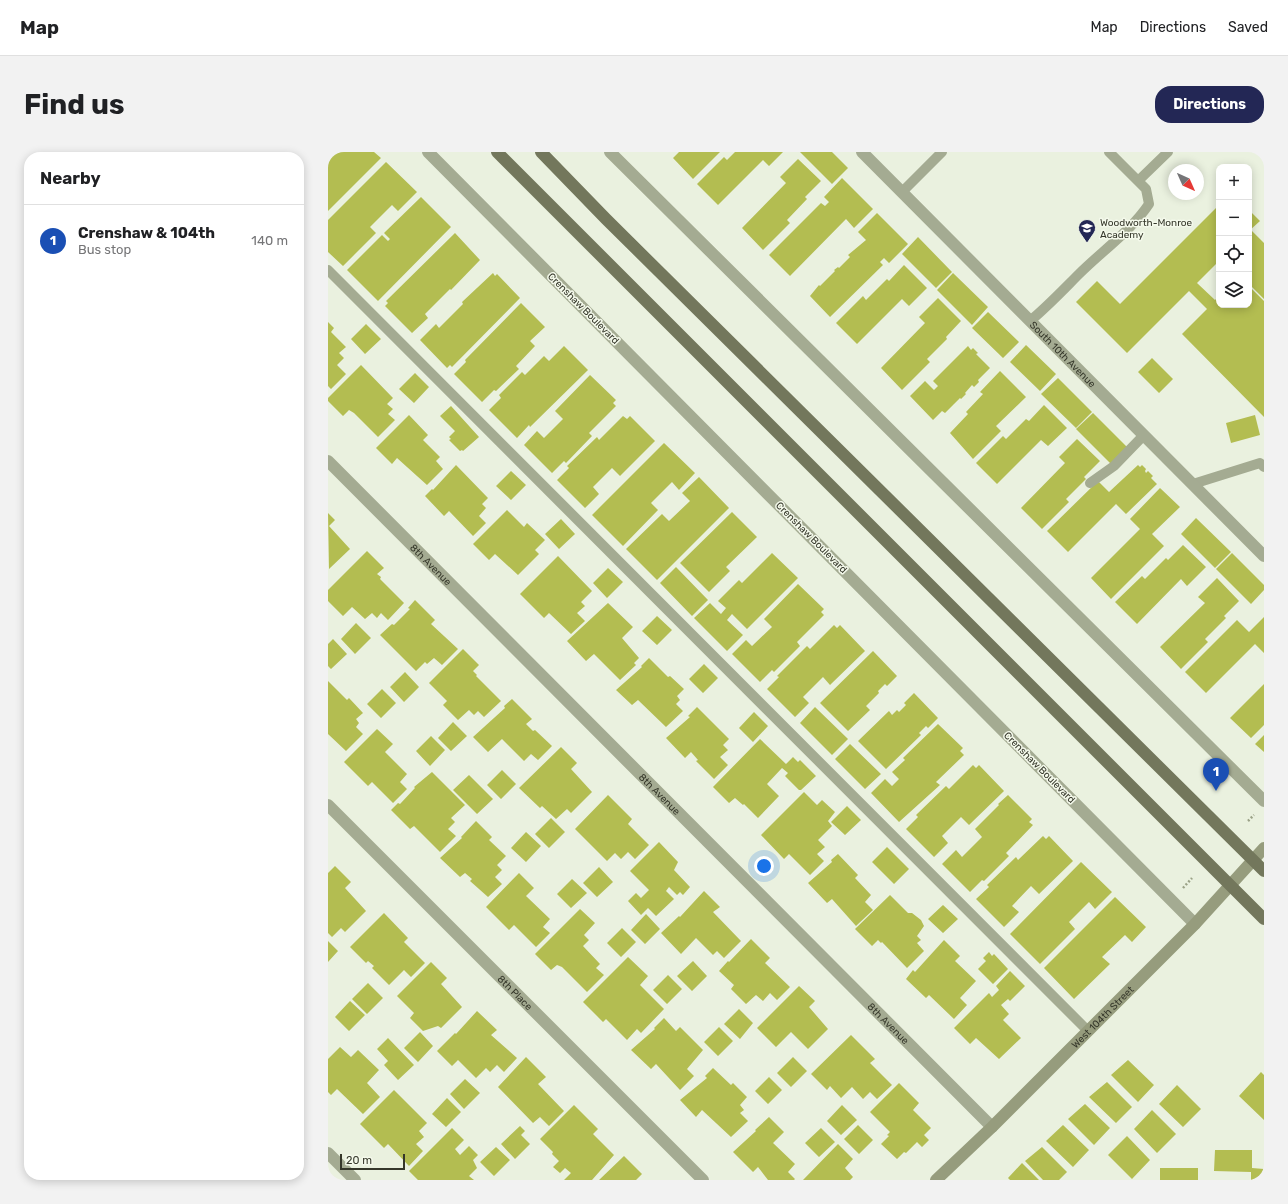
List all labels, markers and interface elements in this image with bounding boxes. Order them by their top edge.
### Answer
text: Map [20,16,59,39]
text: Map [1091,19,1118,36]
text: Directions [1140,19,1206,36]
text: Saved [1228,19,1268,36]
button: Directions [1155,86,1264,123]
text: Find us [24,88,124,121]
north arrow [1168,164,1204,200]
map controls [1216,164,1252,308]
button: + [1216,164,1252,200]
text: Nearby [40,168,101,188]
button: − [1216,200,1252,236]
place label: Woodworth-Monroe Academy [1100,217,1193,241]
school or university icon: Woodworth-Monroe Academy [1077,218,1097,243]
text: Crenshaw & 104th [78,224,215,242]
text: 1 [50,233,56,248]
text: 140 m [251,233,288,248]
button: locate [1216,236,1252,272]
text: Bus stop [78,242,131,257]
street label: Crenshaw Boulevard [545,271,621,347]
button: layers [1216,272,1252,308]
street label: South 10th Avenue [1027,319,1098,391]
street label: Crenshaw Boulevard [773,500,849,576]
street label: 8th Avenue [407,542,454,589]
street label: Crenshaw Boulevard [1001,730,1077,806]
pin: 1 [1203,758,1229,791]
street label: 8th Avenue [636,771,683,818]
your location [754,856,774,876]
street label: 8th Place [495,973,535,1013]
street label: West 104th Street [1069,984,1137,1051]
street label: 8th Avenue [865,1001,911,1047]
scale bar [340,1152,405,1171]
text: 20 m [346,1154,372,1167]

